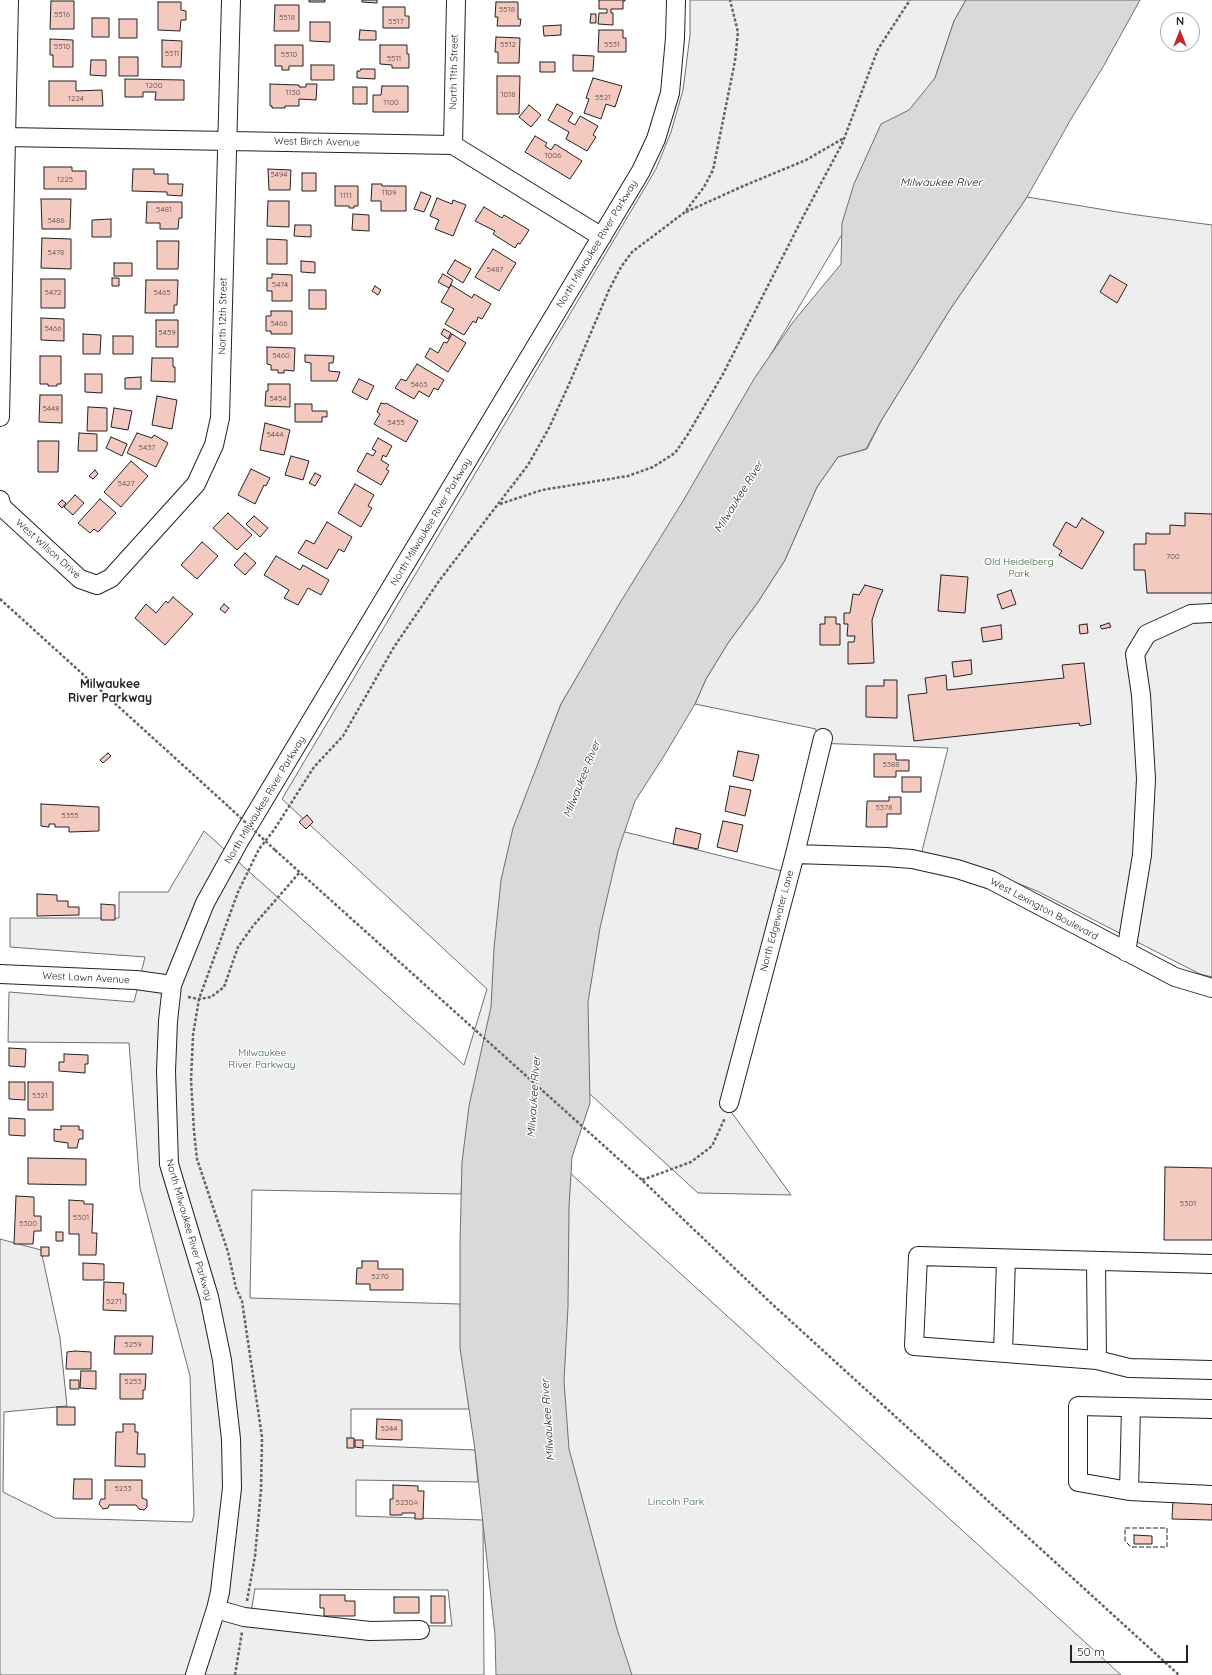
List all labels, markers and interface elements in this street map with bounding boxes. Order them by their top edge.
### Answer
house number: 5518 [499,5,515,15]
house number: 5516 [54,10,70,20]
north arrow [1160,12,1200,52]
house number: 5518 [279,13,295,23]
text: N [1176,14,1184,28]
house number: 5517 [388,17,404,27]
street label: North 11th Street [447,34,461,110]
house number: 5512 [500,40,516,50]
house number: 5531 [604,40,620,50]
house number: 5510 [54,42,70,52]
house number: 5511 [165,49,179,59]
house number: 5510 [281,50,297,60]
house number: 5511 [387,54,401,64]
house number: 1200 [146,81,162,91]
house number: 1130 [286,88,300,98]
house number: 1018 [501,90,515,100]
house number: 5521 [595,93,611,103]
house number: 1224 [68,94,84,104]
house number: 1100 [383,98,399,108]
street label: West Birch Avenue [274,135,360,149]
house number: 1006 [545,151,561,161]
house number: 5494 [270,170,288,180]
house number: 1225 [57,175,73,185]
water label: Milwaukee River [900,176,982,190]
street label: North Milwaukee River Parkway [554,178,640,310]
house number: 1109 [381,188,397,198]
house number: 1111 [340,191,352,201]
house number: 5481 [156,205,172,215]
house number: 5486 [47,216,65,226]
house number: 5478 [48,248,64,258]
house number: 5487 [487,265,503,275]
street label: North 12th Street [216,277,230,355]
house number: 5474 [272,280,288,290]
house number: 5472 [45,288,61,298]
house number: 5465 [153,288,171,298]
house number: 5466 [270,319,288,329]
house number: 5466 [44,324,62,334]
house number: 5459 [158,328,176,338]
house number: 5460 [272,351,290,361]
house number: 5463 [410,380,428,390]
house number: 5454 [269,394,287,404]
house number: 5448 [42,404,60,414]
house number: 5455 [387,418,405,428]
house number: 5444 [266,430,284,440]
house number: 5437 [139,443,155,453]
street label: North Milwaukee River Parkway [388,456,474,588]
water label: Milwaukee River [712,459,766,535]
house number: 5427 [118,479,134,489]
street label: West Wilson Drive [13,517,83,581]
house number: 700 [1166,552,1180,562]
park label: Old Heidelberg Park [984,556,1054,580]
district label: Milwaukee River Parkway [68,677,152,705]
street label: North Milwaukee River Parkway [222,734,308,866]
water label: Milwaukee River [561,739,603,819]
house number: 5388 [882,760,900,770]
house number: 5378 [876,803,892,813]
house number: 5355 [61,811,79,821]
street label: North Edgewater Lane [758,869,796,973]
street label: West Lexington Boulevard [988,875,1100,943]
street label: West Lawn Avenue [42,970,130,986]
park label: Milwaukee River Parkway [229,1047,295,1070]
water label: Milwaukee River [525,1056,543,1138]
house number: 5321 [32,1091,48,1101]
street label: North Milwaukee River Parkway [163,1158,215,1302]
house number: 5301 [1180,1199,1196,1209]
house number: 5301 [73,1213,89,1223]
house number: 5300 [19,1219,37,1229]
house number: 5270 [371,1272,389,1282]
house number: 5271 [106,1297,122,1307]
house number: 5259 [124,1340,142,1350]
house number: 5253 [124,1377,142,1387]
water label: Milwaukee River [539,1379,557,1461]
house number: 5244 [380,1424,398,1434]
house number: 5233 [114,1484,132,1494]
park label: Lincoln Park [648,1496,704,1508]
house number: 5230A [396,1498,418,1508]
scale bar [1072,1637,1190,1663]
text: 50 m [1077,1644,1105,1659]

